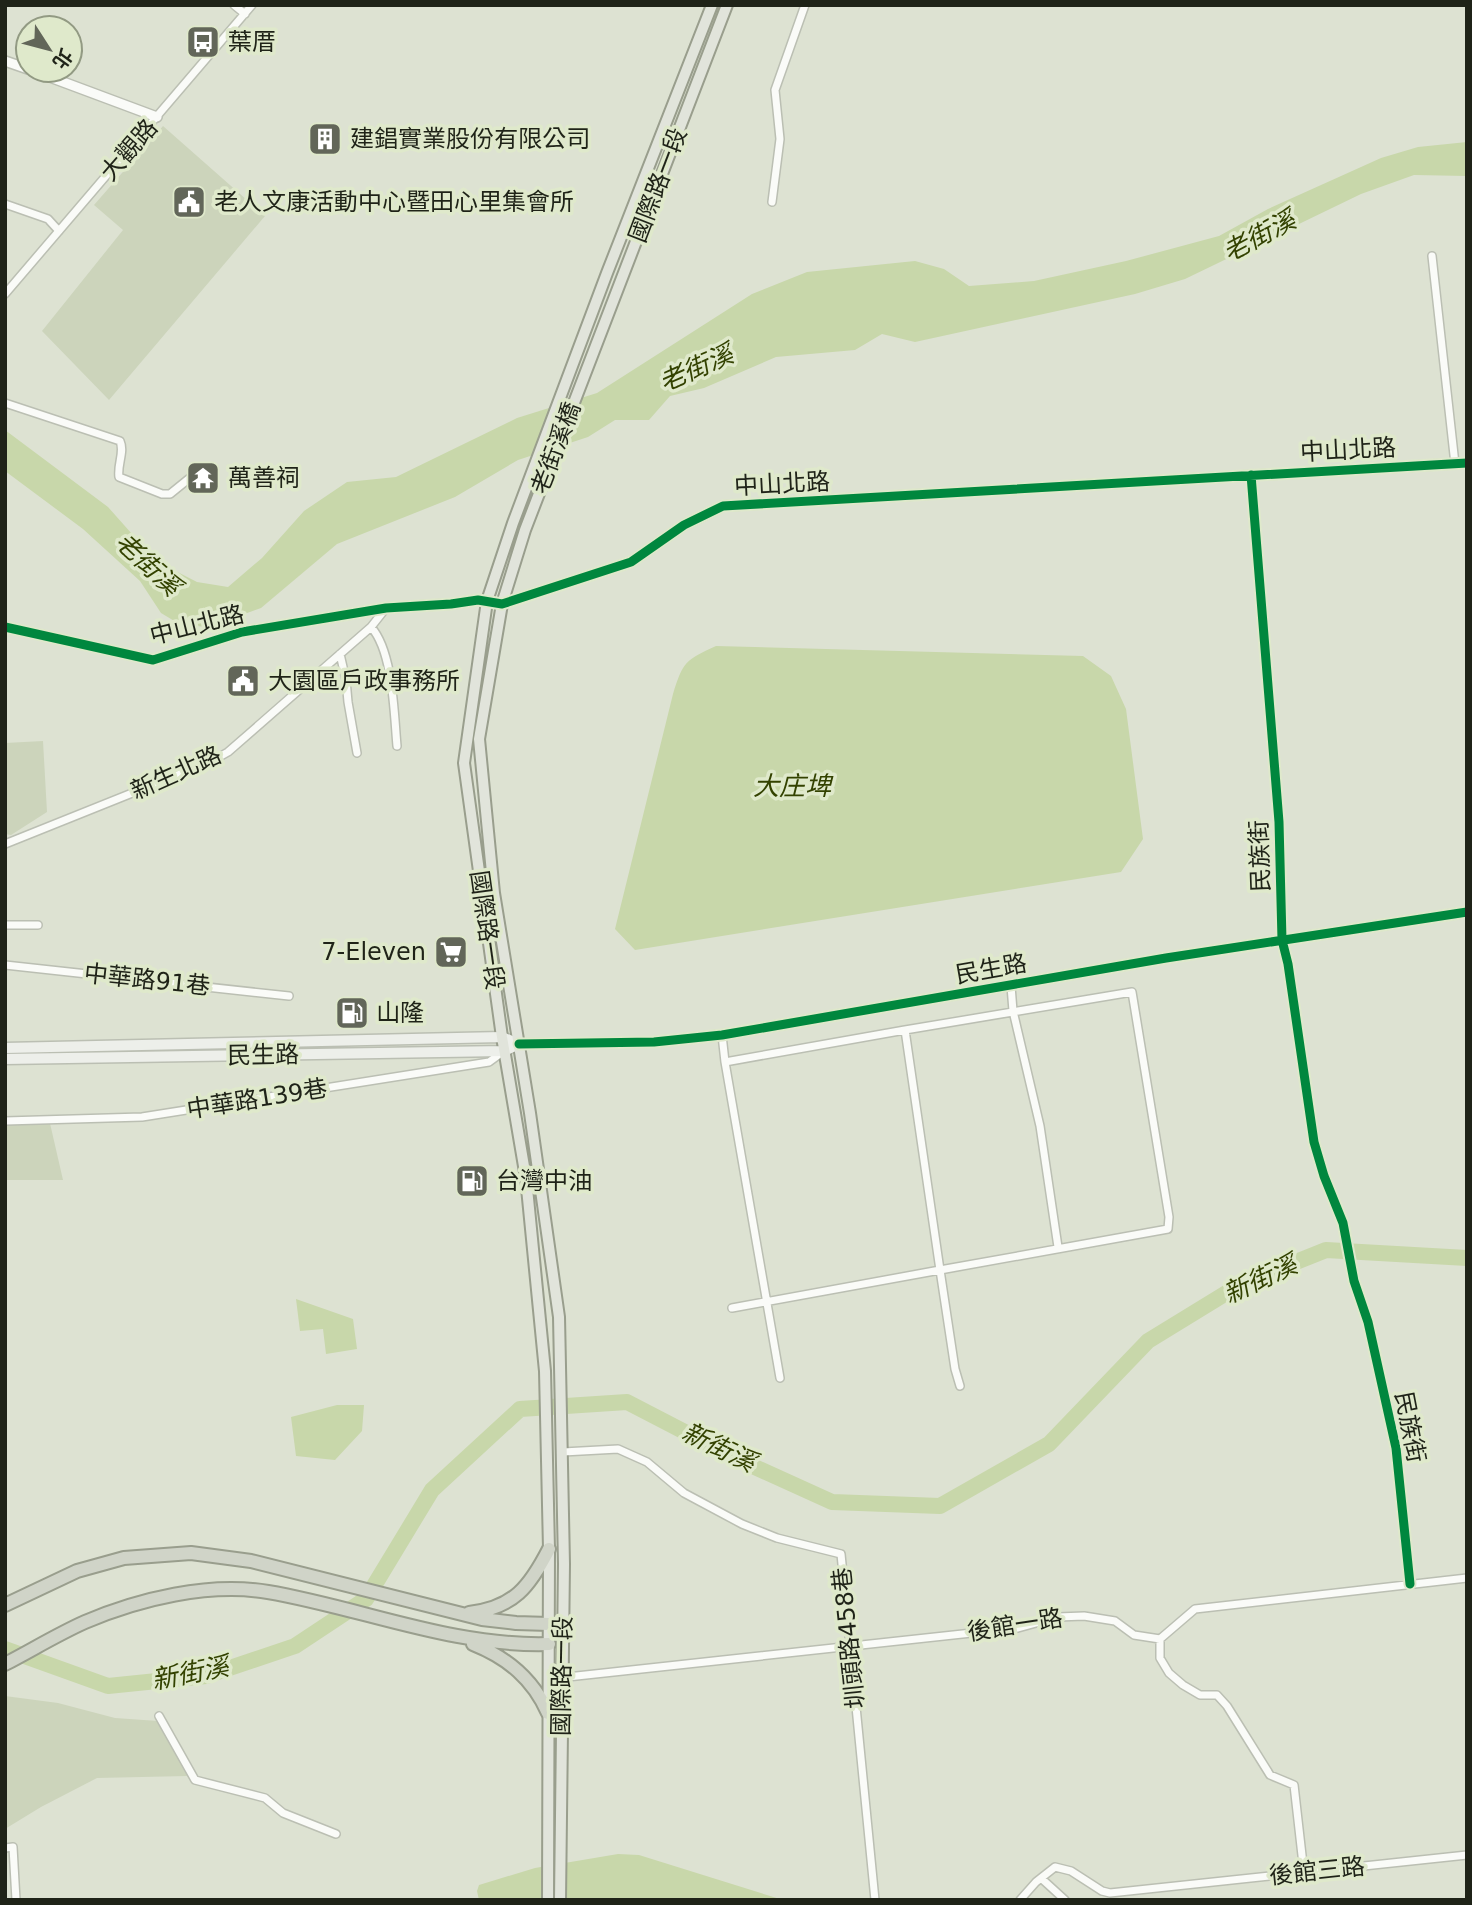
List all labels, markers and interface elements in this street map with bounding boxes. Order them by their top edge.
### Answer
north arrow [14,14,84,84]
bus stop icon: 葉厝 [184,23,222,61]
place label: 葉厝 [228,28,276,56]
text: 北 [48,45,77,73]
street label: 大觀路 [95,114,163,186]
building icon: 建錩實業股份有限公司 [306,120,344,158]
street label: 國際路一段 [623,124,693,246]
place label: 建錩實業股份有限公司 [350,125,590,153]
public building icon: 老人文康活動中心暨田心里集會所 [170,183,208,221]
place label: 老人文康活動中心暨田心里集會所 [214,188,574,216]
water label: 老街溪 [1218,203,1304,268]
water label: 老街溪 [654,337,741,398]
street label: 老街溪橋 [526,398,586,498]
street label: 中山北路 [1299,434,1397,466]
temple icon: 萬善祠 [184,459,222,497]
place label: 萬善祠 [228,464,300,492]
street label: 中山北路 [733,468,831,500]
water label: 老街溪 [109,526,190,604]
street label: 中山北路 [147,600,247,650]
public building icon: 大園區戶政事務所 [224,662,262,700]
place label: 大園區戶政事務所 [268,667,460,695]
street label: 新生北路 [126,741,226,805]
water label: 大庄埤 [753,771,834,801]
street label: 民族街 [1245,820,1275,892]
street label: 國際路一段 [465,869,509,991]
supermarket icon: 7-Eleven [432,933,470,971]
place label: 7-Eleven [321,938,426,966]
street label: 民生路 [953,949,1029,989]
street label: 中華路91巷 [83,959,211,1001]
fuel station icon: 山隆 [333,994,371,1032]
place label: 山隆 [376,999,424,1027]
street label: 民生路 [227,1040,299,1070]
street label: 中華路139巷 [185,1074,329,1124]
fuel station icon: 台灣中油 [453,1162,491,1200]
place label: 台灣中油 [496,1167,592,1195]
water label: 新街溪 [1218,1247,1305,1309]
street label: 民族街 [1389,1389,1431,1465]
water label: 新街溪 [677,1416,764,1479]
street label: 圳頭路458巷 [828,1566,870,1710]
street label: 後館一路 [965,1604,1065,1646]
street label: 國際路一段 [547,1616,577,1736]
water label: 新街溪 [149,1650,235,1695]
street label: 後館三路 [1268,1852,1366,1890]

